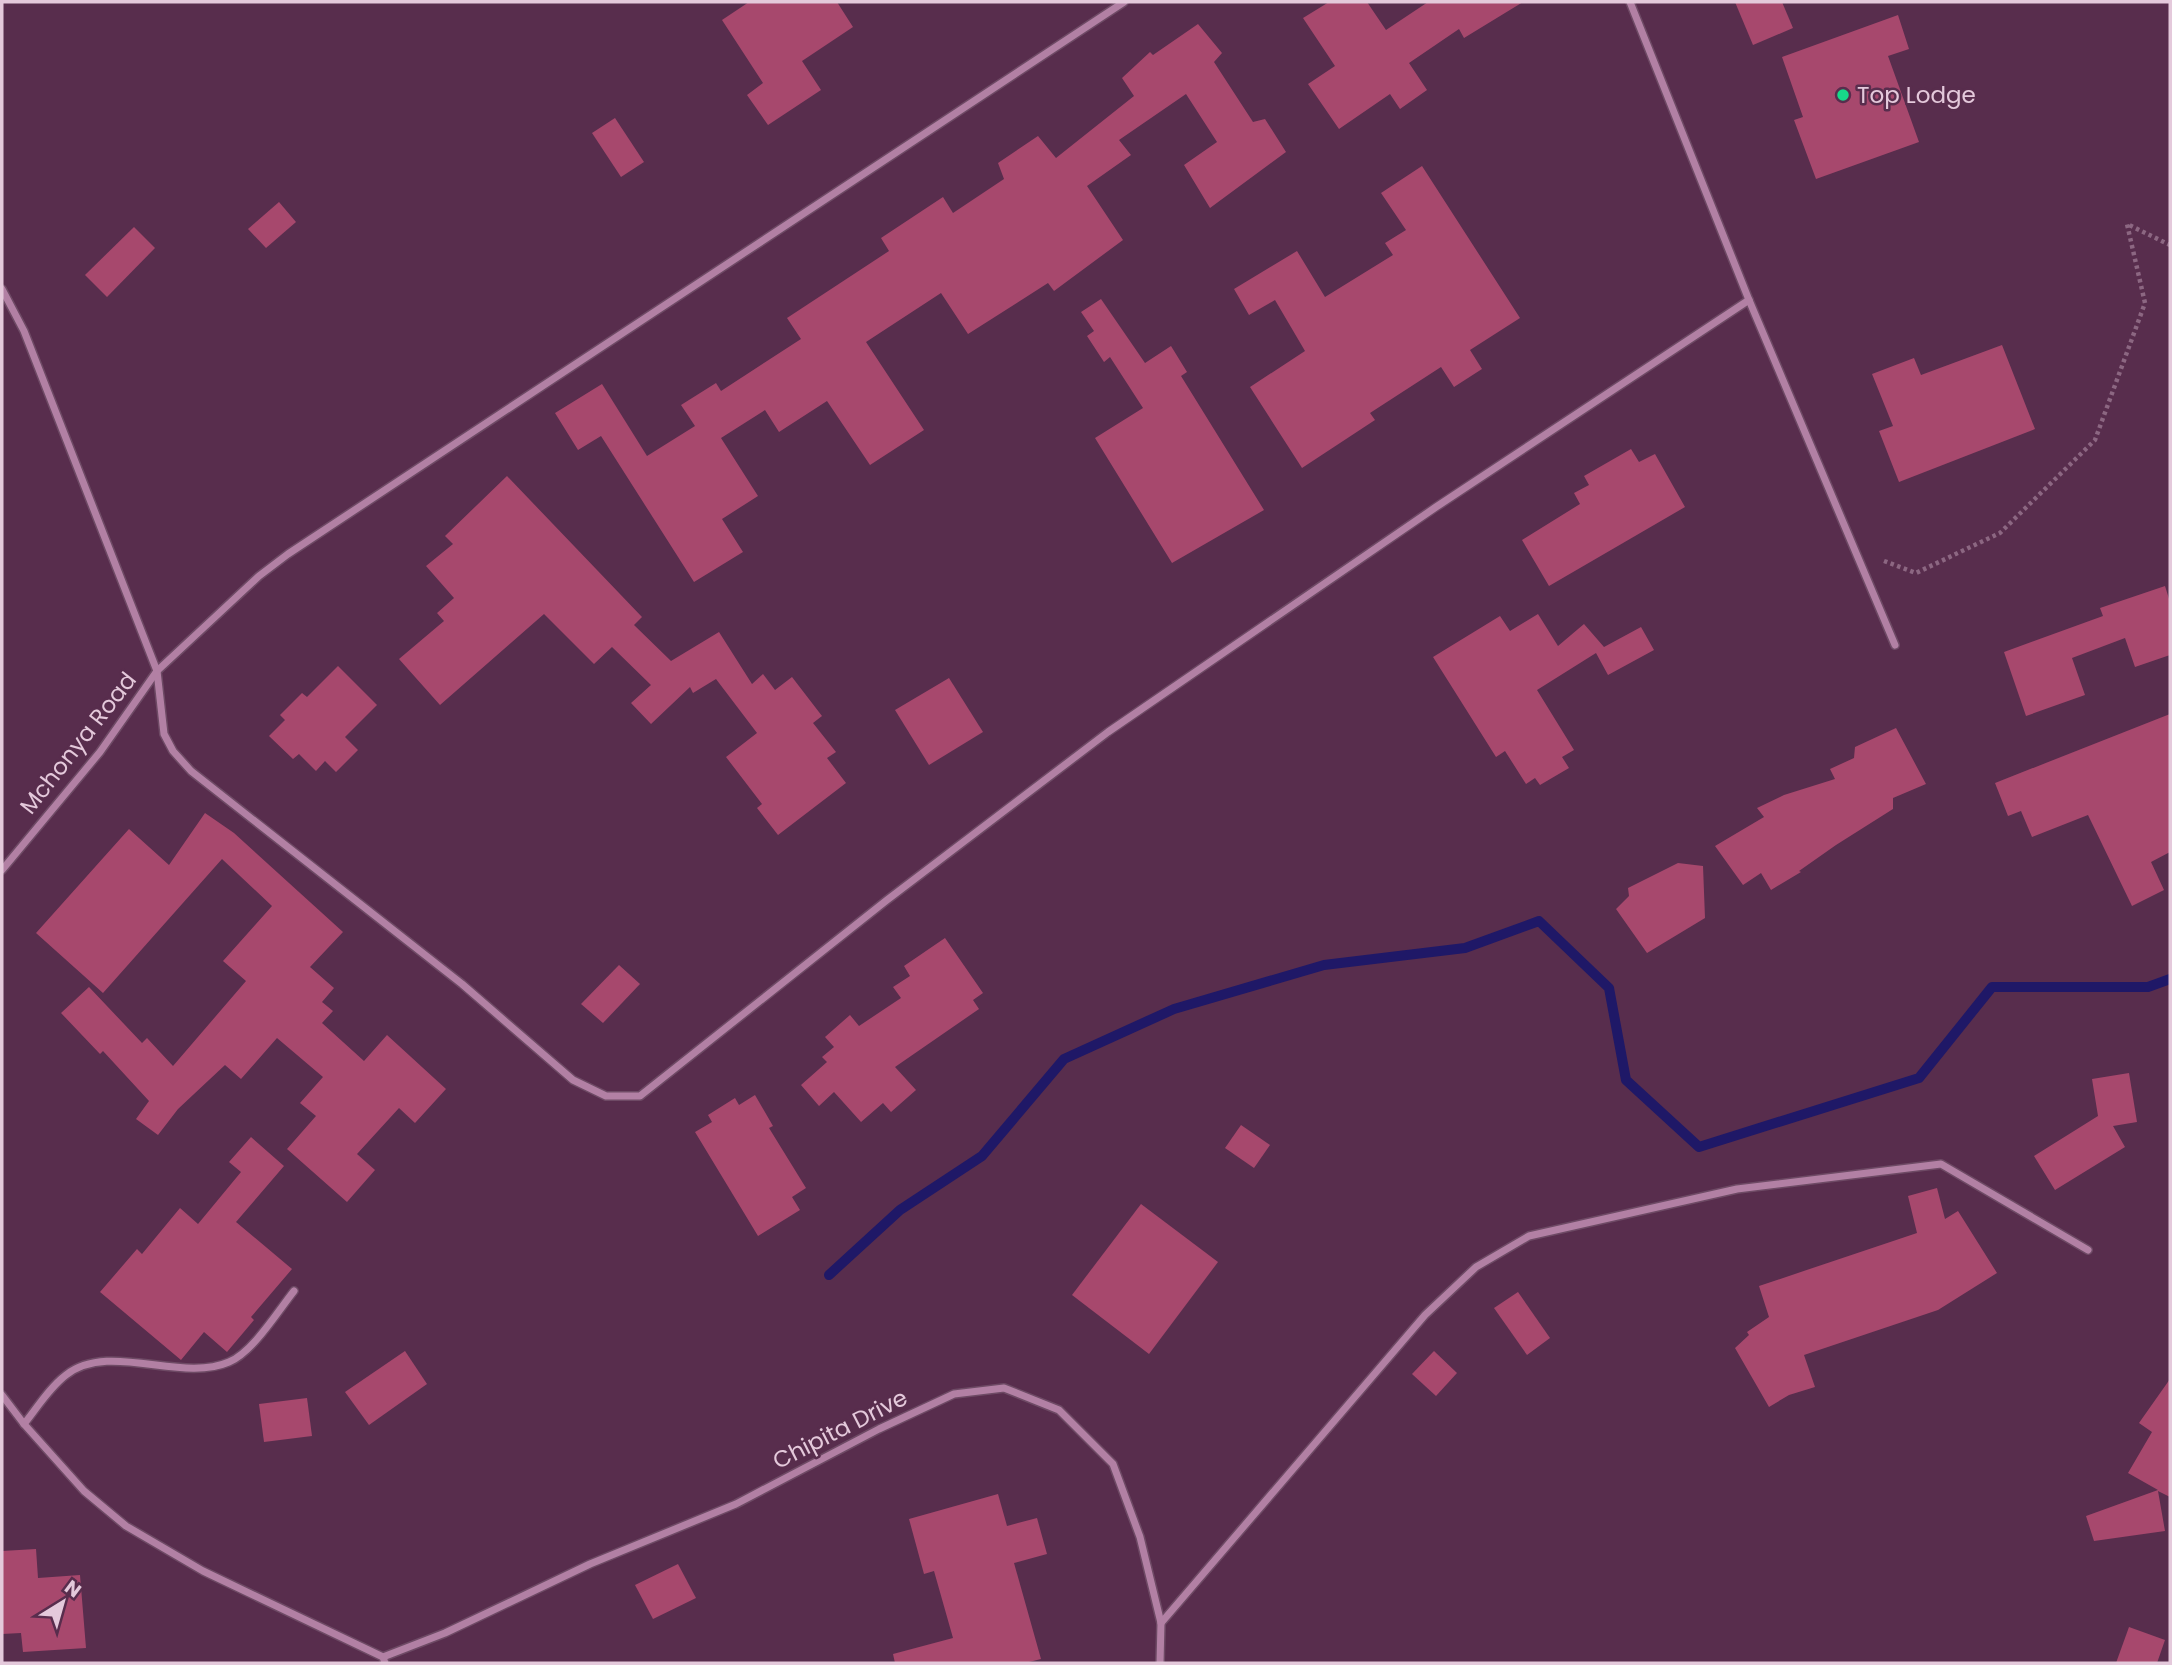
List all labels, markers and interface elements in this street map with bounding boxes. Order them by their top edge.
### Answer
place label: Top Lodge [1857,79,1976,111]
marker: Top Lodge [1835,87,1851,103]
street label: Mchonya Road [12,665,144,821]
street label: Chipita Drive [767,1381,913,1477]
north arrow [28,1567,98,1637]
text: N [59,1574,87,1604]

